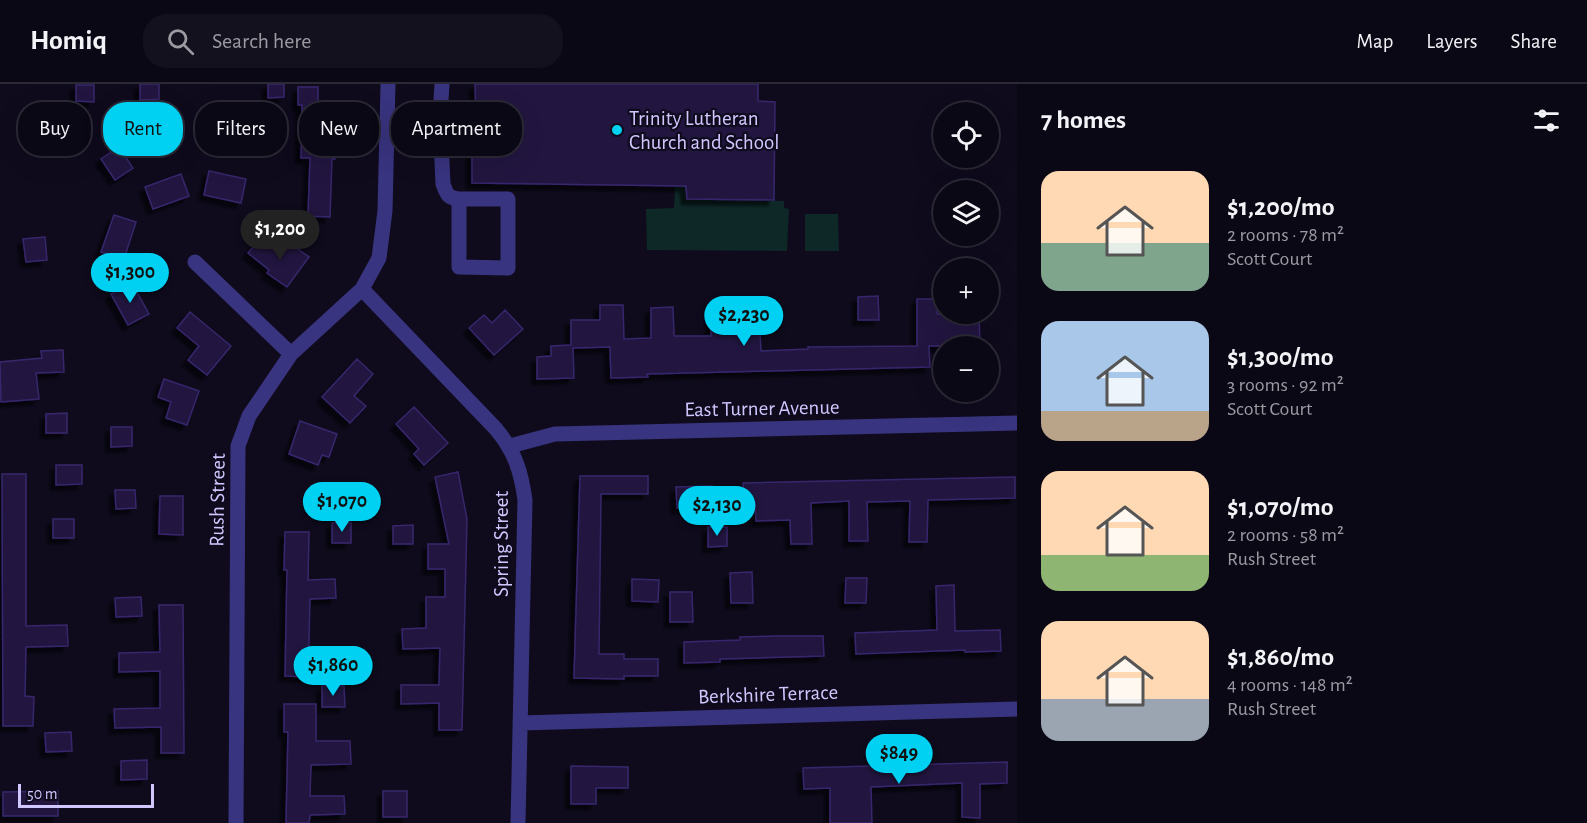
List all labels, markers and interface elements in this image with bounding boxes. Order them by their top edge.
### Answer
search box [143,14,563,68]
icon: search [164,25,197,58]
text: Homiq [30,27,107,55]
text: Search here [212,30,312,52]
text: Map [1357,31,1393,52]
text: Layers [1426,31,1477,52]
text: Share [1510,31,1557,52]
chip: Buy [18,102,91,156]
chip: Rent [103,102,183,156]
chip: Filters [195,102,287,156]
chip: New [299,102,379,156]
chip: Apartment [391,102,522,156]
map controls [933,102,999,402]
button: locate [933,102,999,168]
icon: filters [1530,104,1563,137]
text: 7 homes [1041,107,1126,133]
place label: Trinity Lutheran Church and School [629,108,780,153]
marker: Trinity Lutheran Church and School [610,123,624,137]
button: layers [933,180,999,246]
text: $1,200/mo [1227,194,1335,220]
icon: home [1089,195,1161,267]
pin: $1,200 [231,210,329,261]
text: $1,200 [254,219,306,239]
text: 2 rooms · 78 m² [1227,225,1344,245]
text: Scott Court [1227,249,1312,269]
pin: $1,300 [81,253,179,304]
button: + [933,258,999,324]
text: $1,300 [105,262,155,282]
pin: $2,230 [695,296,793,347]
text: $2,230 [718,305,770,325]
button: − [933,336,999,402]
text: $1,300/mo [1227,344,1334,370]
icon: home [1089,345,1161,417]
text: 3 rooms · 92 m² [1227,375,1344,395]
street label: East Turner Avenue [684,397,840,420]
text: Scott Court [1227,399,1312,419]
street label: Rush Street [206,453,229,547]
pin: $1,070 [293,482,391,533]
pin: $2,130 [668,486,766,537]
text: $1,070 [317,491,367,511]
street label: Spring Street [491,491,512,597]
text: $1,070/mo [1227,494,1334,520]
text: $2,130 [692,495,742,515]
icon: home [1089,495,1161,567]
text: 2 rooms · 58 m² [1227,525,1344,545]
text: Rush Street [1227,549,1316,569]
text: $1,860/mo [1227,644,1334,670]
icon: home [1089,645,1161,717]
pin: $1,860 [284,646,382,697]
text: $1,860 [308,655,358,675]
text: 4 rooms · 148 m² [1227,675,1353,695]
street label: Berkshire Terrace [698,682,838,707]
text: Rush Street [1227,699,1316,719]
pin: $849 [863,734,935,785]
text: $849 [880,743,918,763]
scale bar [18,781,154,808]
text: 50 m [27,786,58,802]

